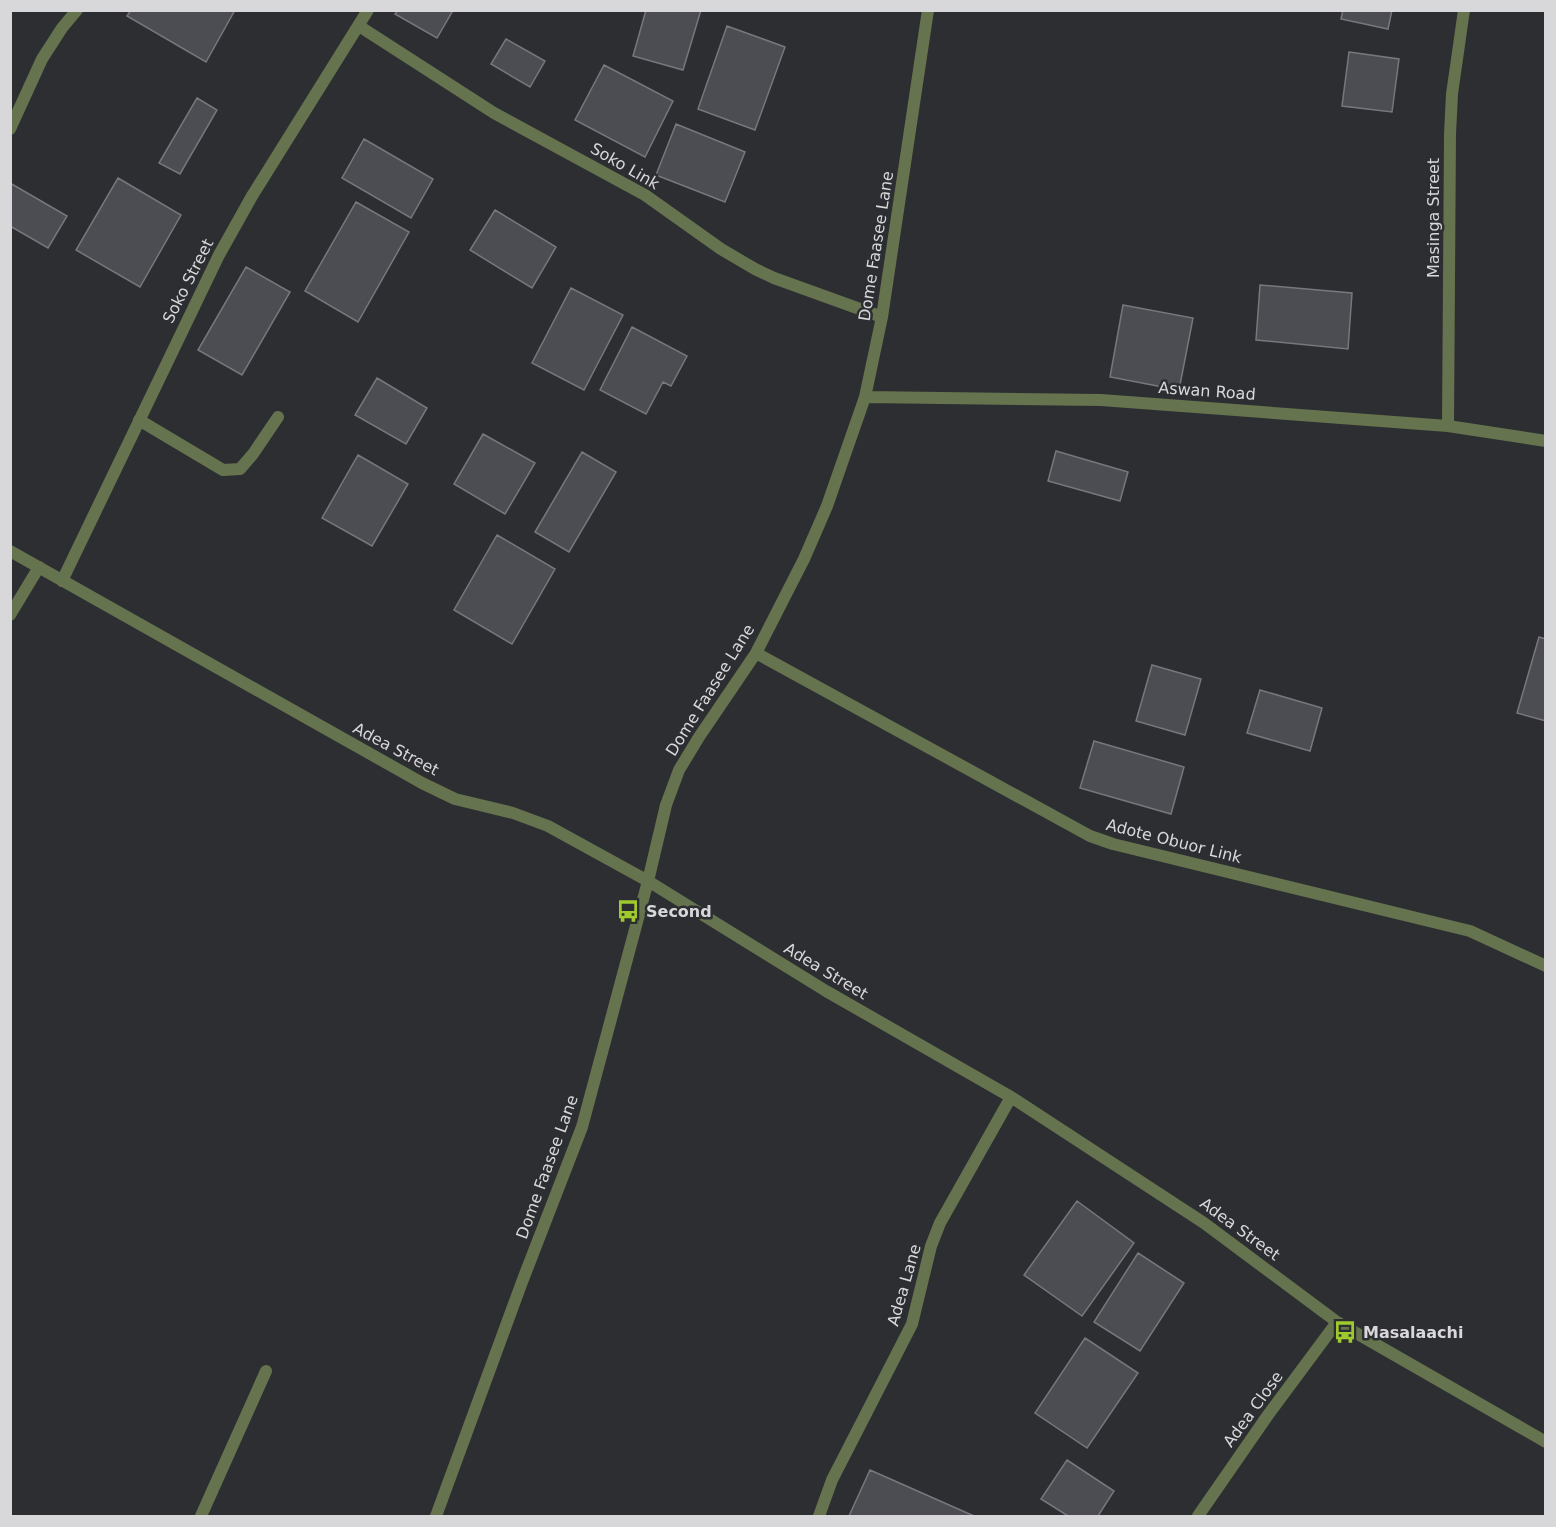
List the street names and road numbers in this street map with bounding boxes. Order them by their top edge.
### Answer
street label: Soko Link [587,139,663,194]
street label: Masinga Street [1424,158,1443,278]
street label: Dome Faasee Lane [855,170,897,322]
street label: Soko Street [159,236,217,326]
street label: Aswan Road [1158,378,1256,404]
street label: Dome Faasee Lane [662,621,758,759]
street label: Adea Street [350,719,442,779]
street label: Adote Obuor Link [1104,815,1244,867]
street label: Adea Street [781,939,871,1003]
street label: Dome Faasee Lane [512,1092,582,1242]
street label: Adea Street [1196,1194,1284,1264]
street label: Adea Lane [883,1242,925,1328]
street label: Adea Close [1219,1367,1287,1451]

